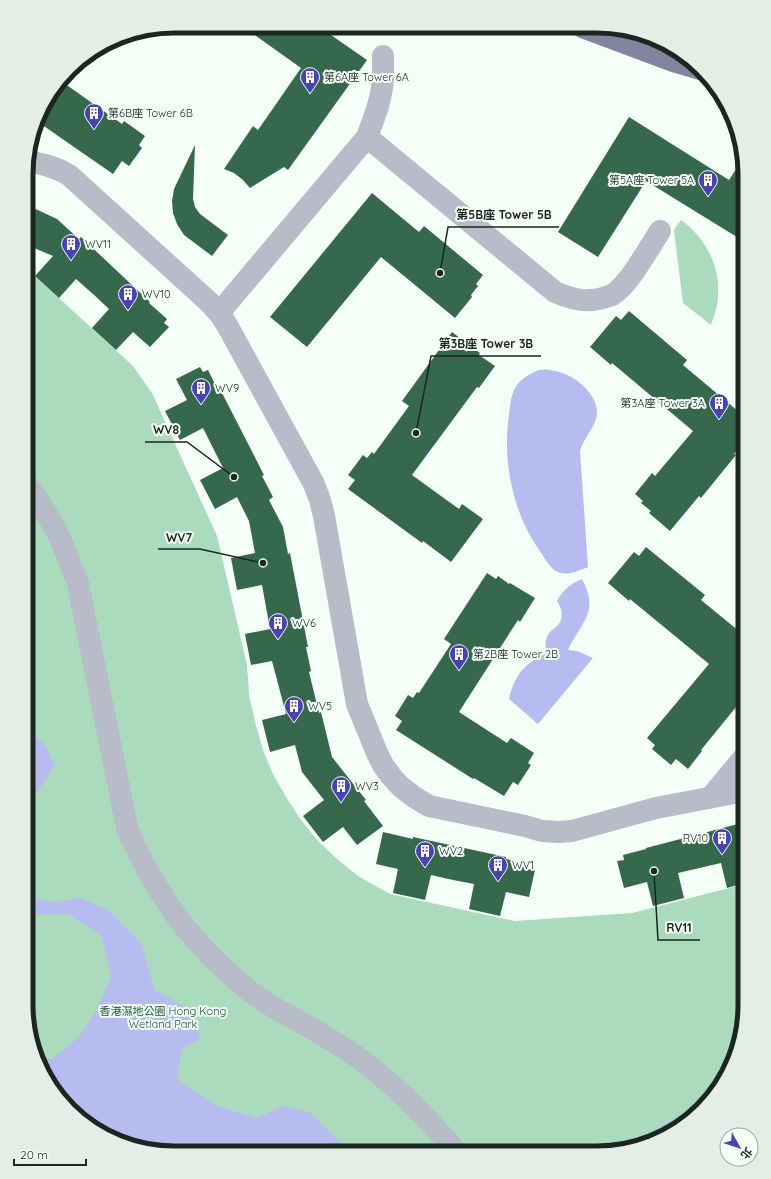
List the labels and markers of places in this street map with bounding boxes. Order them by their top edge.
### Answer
building icon: 第6A座 Tower 6A [299,66,321,94]
place label: 第6A座 Tower 6A [324,70,409,84]
building icon: 第6B座 Tower 6B [83,102,105,130]
place label: 第6B座 Tower 6B [108,106,193,120]
building icon: 第5A座 Tower 5A [697,169,719,197]
place label: 第5A座 Tower 5A [609,173,694,187]
callout: 第5B座 Tower 5B [448,203,559,227]
building icon: WV11 [60,233,82,261]
place label: WV11 [85,237,111,251]
building icon: WV10 [117,283,139,311]
place label: WV10 [142,287,171,301]
callout: 第3B座 Tower 3B [431,332,541,356]
building icon: WV9 [190,377,212,405]
place label: WV9 [215,381,239,395]
building icon: 第3A座 Tower 3A [708,392,730,420]
place label: 第3A座 Tower 3A [621,396,705,410]
callout: WV8 [145,418,187,442]
callout: WV7 [158,525,200,549]
building icon: WV6 [267,612,289,640]
place label: WV6 [292,616,316,630]
building icon: 第2B座 Tower 2B [448,643,470,671]
place label: 第2B座 Tower 2B [473,647,558,661]
building icon: WV5 [283,695,305,723]
place label: WV5 [308,699,332,713]
building icon: WV3 [330,775,352,803]
place label: WV3 [355,779,379,793]
building icon: RV10 [711,827,733,855]
place label: RV10 [683,831,708,845]
building icon: WV2 [414,840,436,868]
place label: WV2 [439,844,463,858]
building icon: WV1 [487,854,509,882]
place label: WV1 [512,858,534,872]
callout: RV11 [658,916,700,940]

